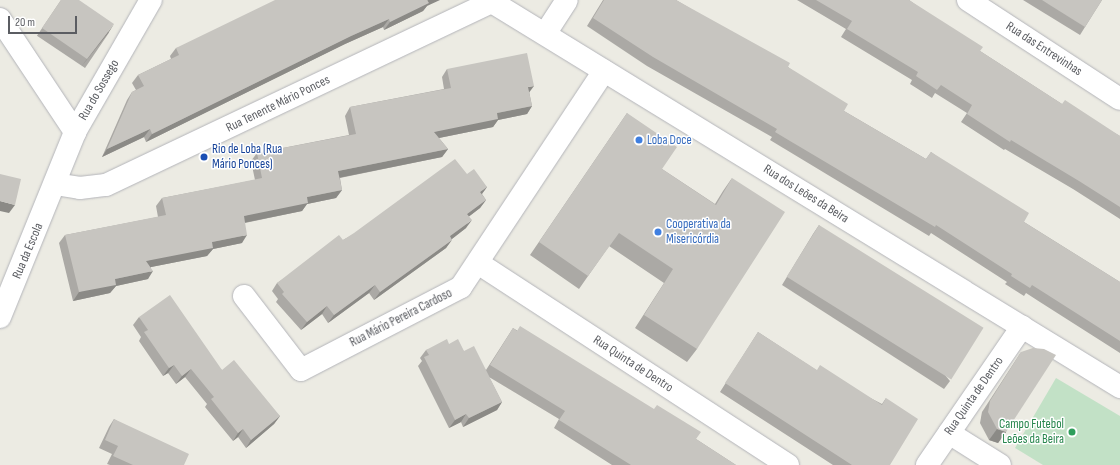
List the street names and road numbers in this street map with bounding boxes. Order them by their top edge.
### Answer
street label: Rua das Entrevinhas [1003,19,1085,79]
street label: Rua do Sossego [75,57,123,123]
street label: Rua Tenente Mário Ponces [224,72,332,136]
street label: Rua dos Leões da Beira [760,161,852,227]
street label: Rua da Escola [9,221,47,281]
street label: Rua Mário Pereira Cardoso [347,285,455,351]
street label: Rua Quinta de Dentro [590,332,676,396]
street label: Rua Quinta de Dentro [941,354,1007,438]

